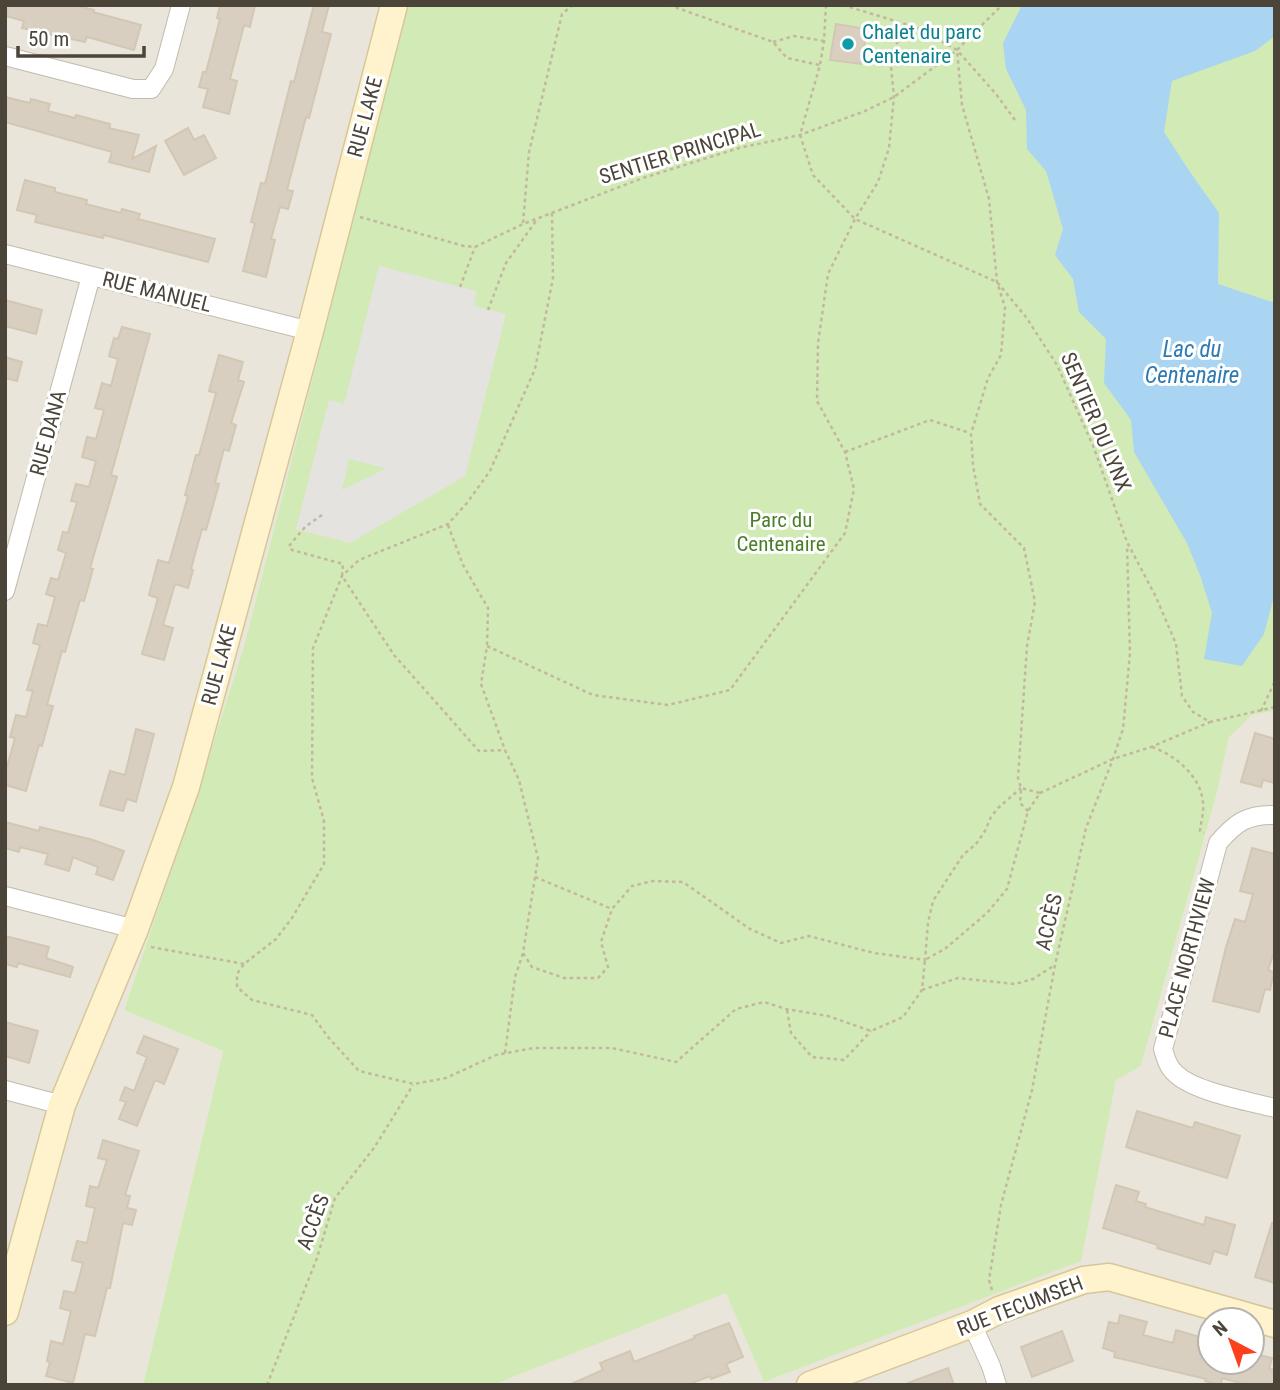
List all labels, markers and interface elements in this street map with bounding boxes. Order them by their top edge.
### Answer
scale bar [18,14,144,58]
place label: Chalet du parc Centenaire [862,20,982,68]
text: 50 m [28,27,69,51]
marker: Chalet du parc Centenaire [840,36,856,52]
street label: RUE LAKE [343,74,387,160]
street label: SENTIER PRINCIPAL [597,117,763,189]
street label: RUE MANUEL [100,267,214,317]
water label: Lac du Centenaire [1145,336,1239,389]
street label: SENTIER DU LYNX [1056,349,1136,495]
street label: RUE DANA [25,388,71,478]
park label: Parc du Centenaire [736,508,826,556]
street label: RUE LAKE [197,622,241,708]
street label: PLACE NORTHVIEW [1154,876,1220,1040]
street label: ACCÈS [1031,891,1067,953]
street label: ACCÈS [292,1191,334,1253]
street label: RUE TECUMSEH [954,1271,1086,1341]
north arrow [1196,1306,1266,1376]
text: N [1208,1316,1232,1341]

